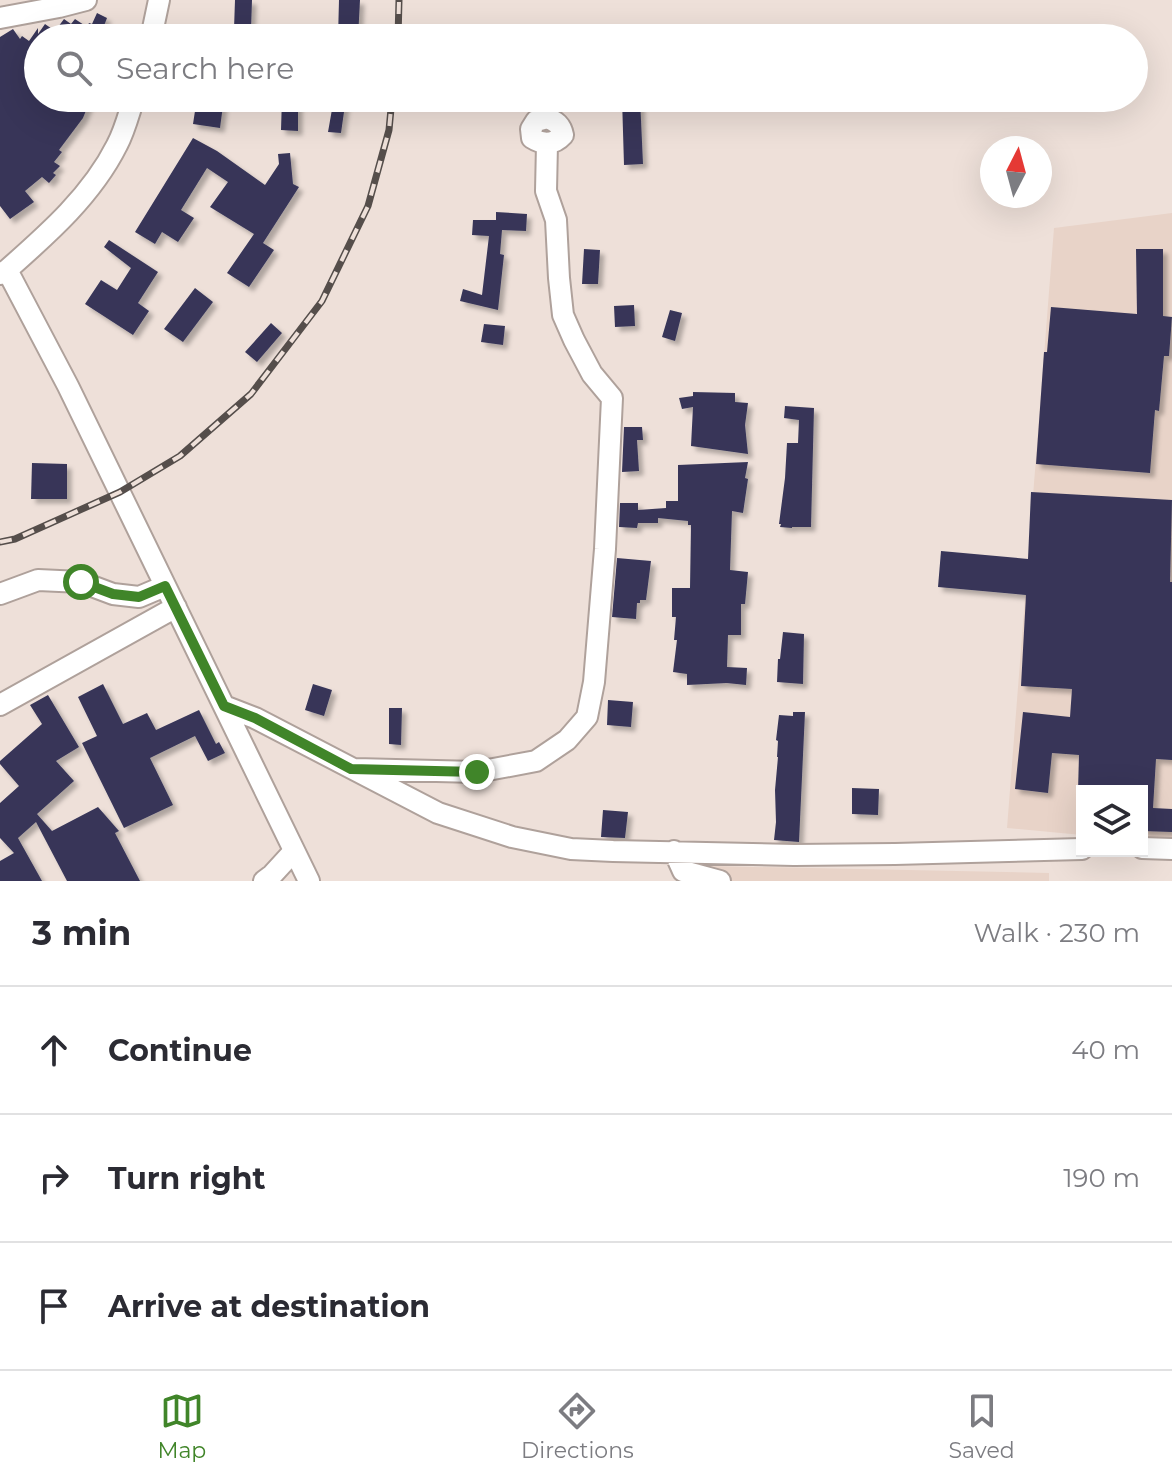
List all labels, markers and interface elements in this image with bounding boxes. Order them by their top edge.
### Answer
search box [24,24,1148,112]
icon: search [52,46,96,90]
text: Search here [116,50,294,87]
north arrow [980,136,1052,208]
route start [63,564,99,600]
route end [459,754,495,790]
map controls [1076,785,1148,857]
button: layers [1076,785,1148,857]
text: 3 min [32,912,131,954]
text: Walk · 230 m [973,917,1140,949]
icon: ahead [32,1028,76,1072]
text: Continue [108,1032,252,1069]
text: 40 m [1071,1034,1140,1066]
icon: right [32,1156,76,1200]
text: Turn right [108,1160,265,1197]
text: 190 m [1063,1162,1140,1194]
icon: arrive [32,1284,76,1328]
text: Arrive at destination [108,1288,430,1325]
tab: Map [157,1389,206,1464]
tab: Directions [521,1389,634,1464]
tab: Saved [949,1389,1015,1464]

